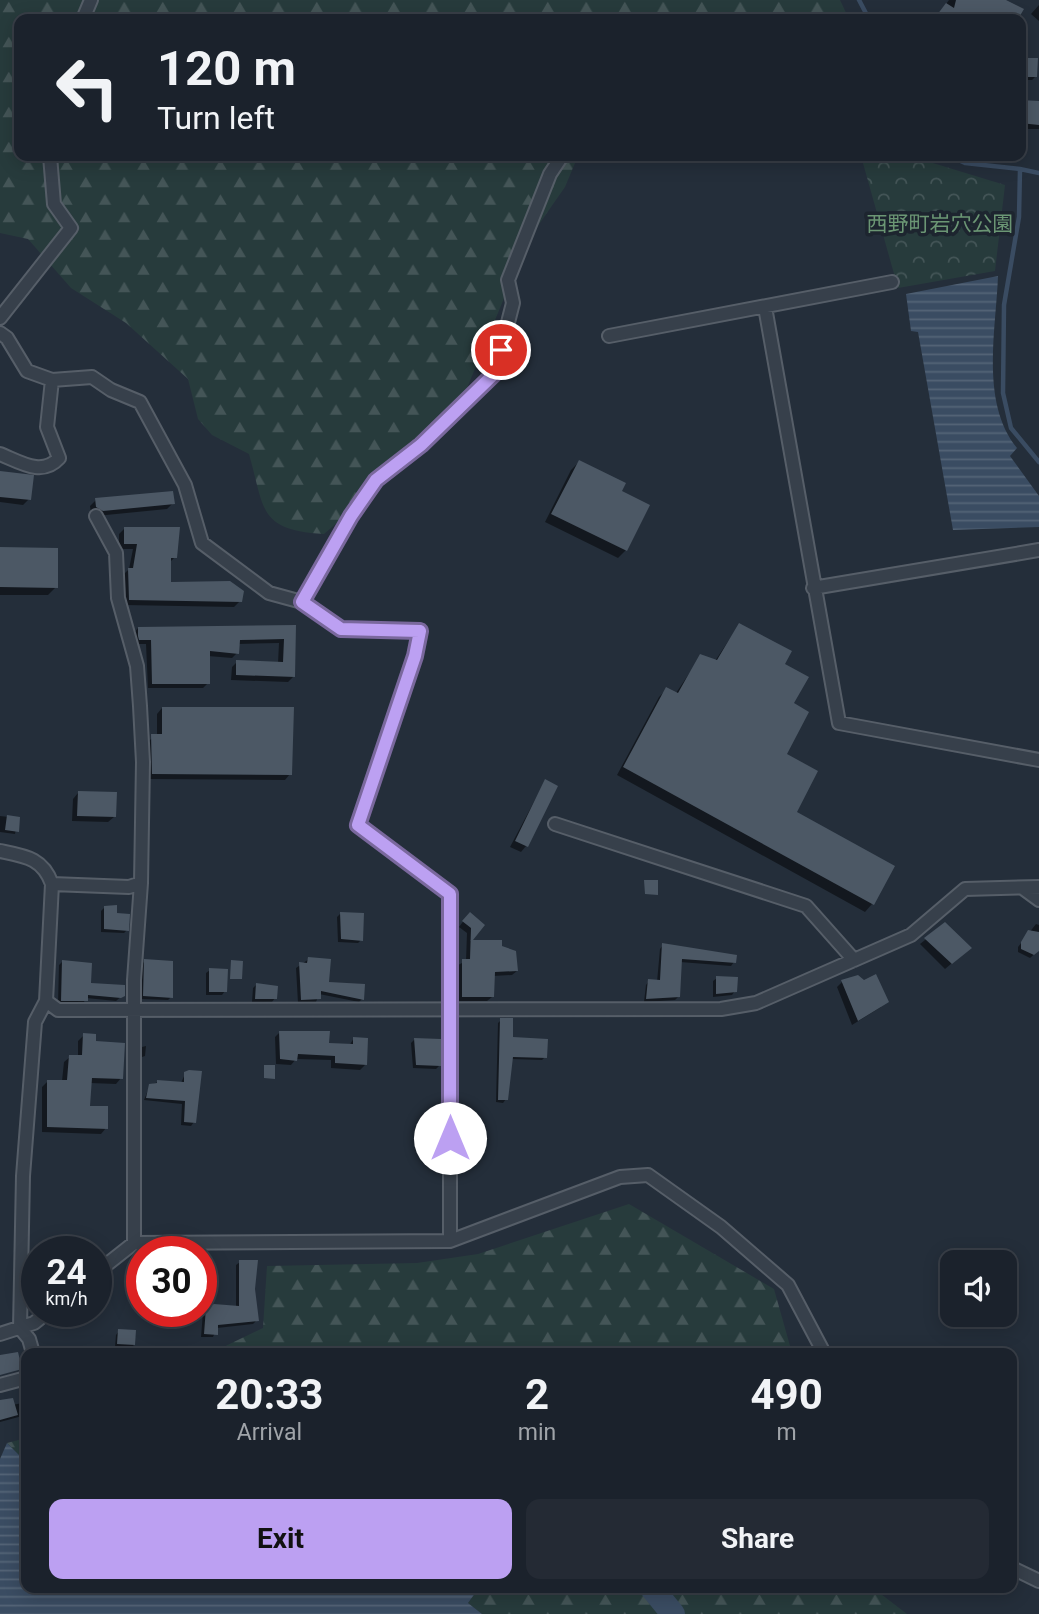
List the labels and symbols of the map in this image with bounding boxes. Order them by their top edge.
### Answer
park label: 西野町岩穴公園 [867,212,1014,236]
pin [471,320,531,380]
position arrow [413,1101,487,1175]
speed limit sign: 30 [126,1236,217,1327]

